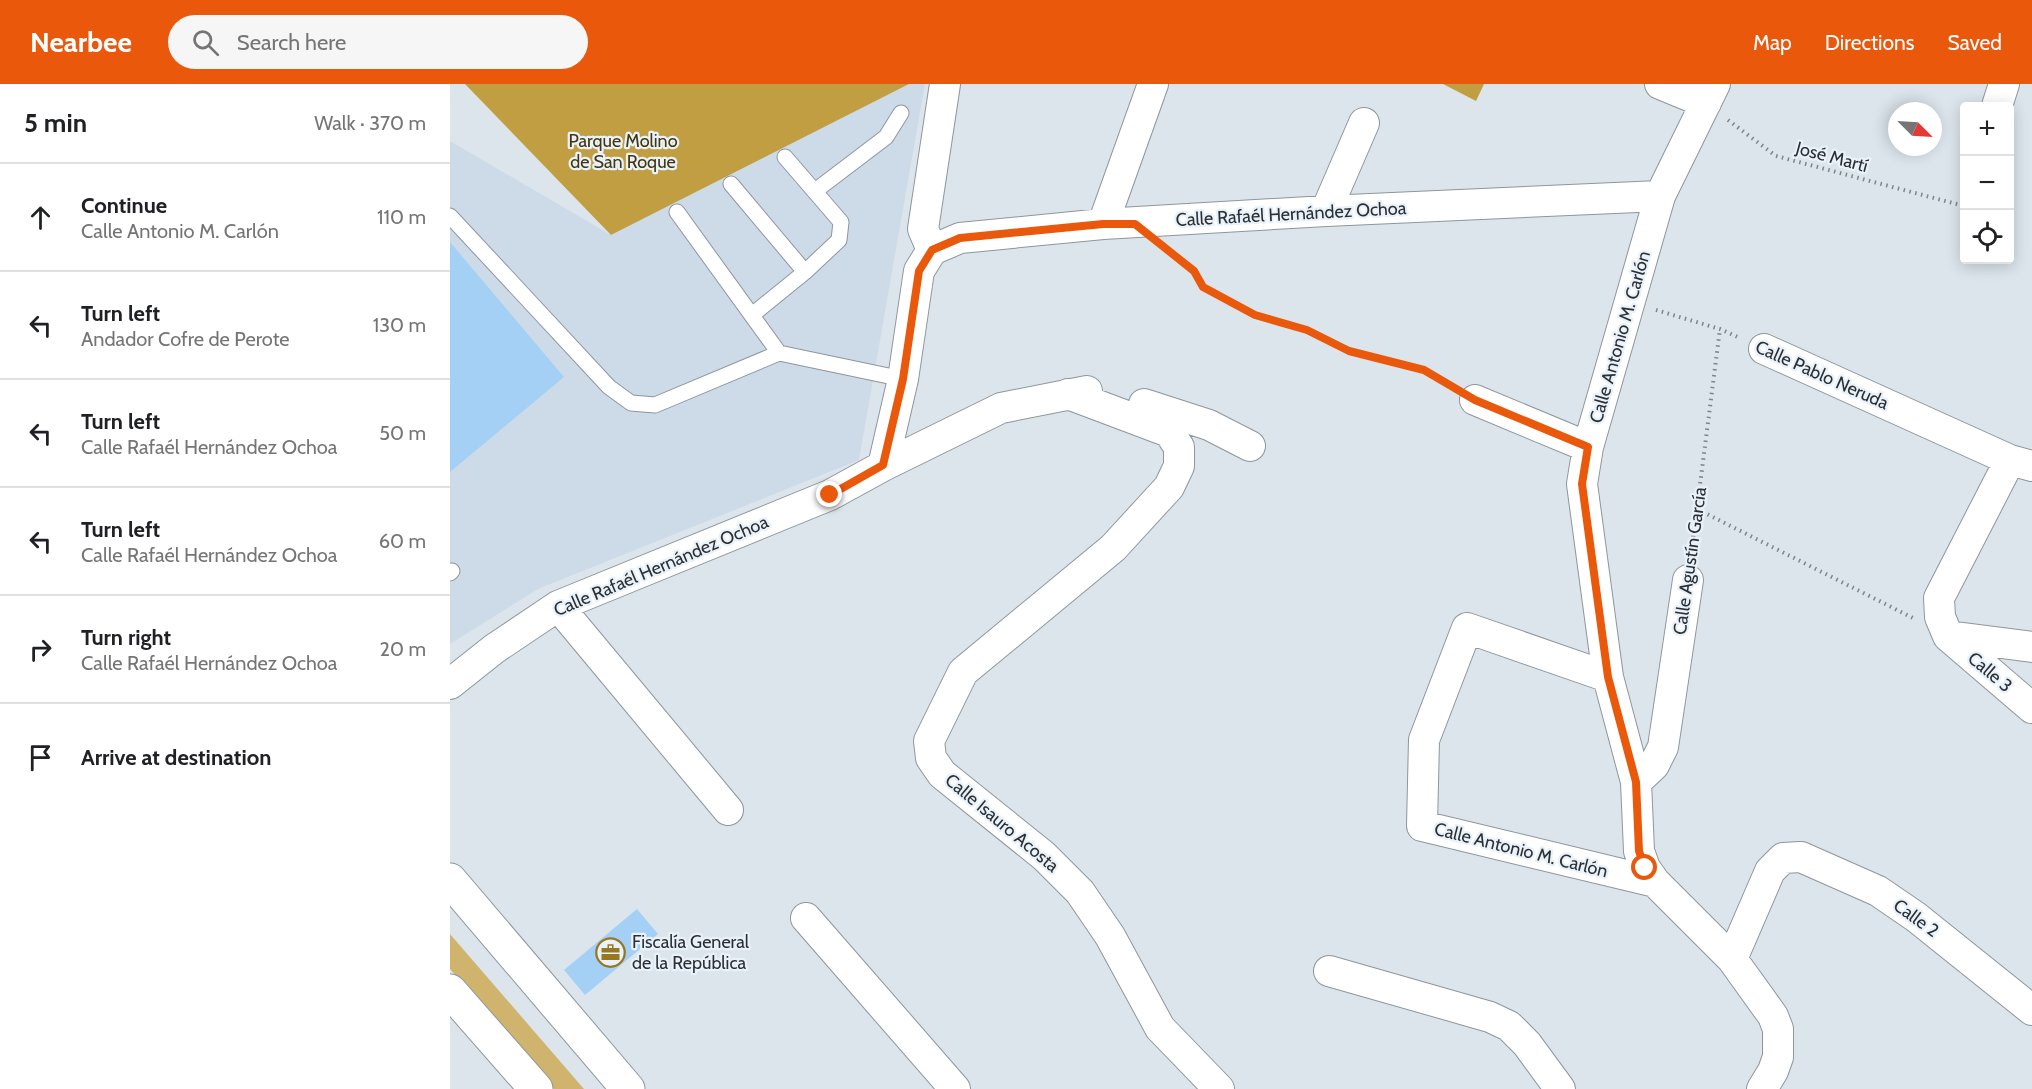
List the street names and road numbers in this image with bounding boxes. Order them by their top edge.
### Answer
street label: José Martí [1793,137,1871,177]
street label: Calle Rafaél Hernández Ochoa [1175,197,1407,231]
street label: Calle Antonio M. Carlón [1585,248,1655,426]
street label: Calle Pablo Neruda [1752,336,1892,414]
street label: Calle Agustín García [1669,485,1711,636]
street label: Calle Rafaél Hernández Ochoa [550,511,772,621]
street label: Calle 3 [1963,647,2017,697]
street label: Calle Isauro Acosta [941,769,1064,877]
street label: Calle Antonio M. Carlón [1432,818,1610,882]
street label: Calle 2 [1889,894,1943,942]

